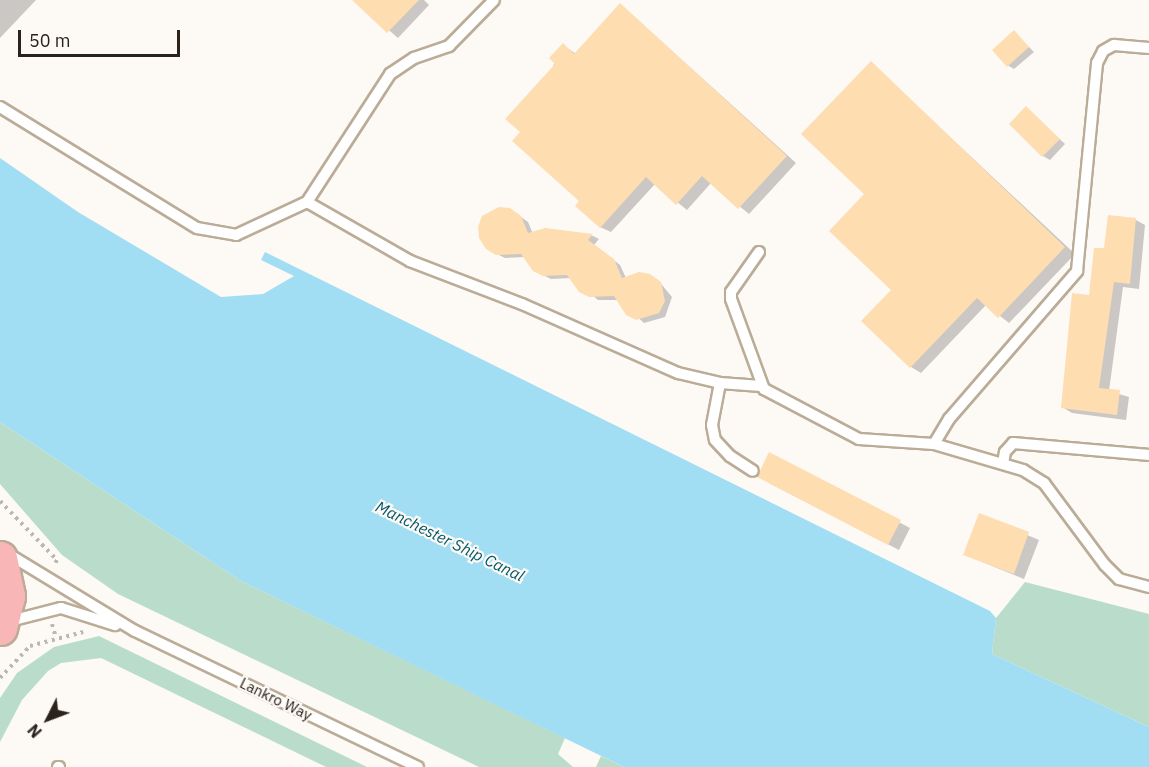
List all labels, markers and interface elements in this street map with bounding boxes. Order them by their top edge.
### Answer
scale bar [21,18,183,56]
text: 50 m [29,29,71,52]
water label: Manchester Ship Canal [373,497,527,585]
street label: Lankro Way [237,674,315,724]
north arrow [18,689,78,749]
text: N [23,720,46,742]

